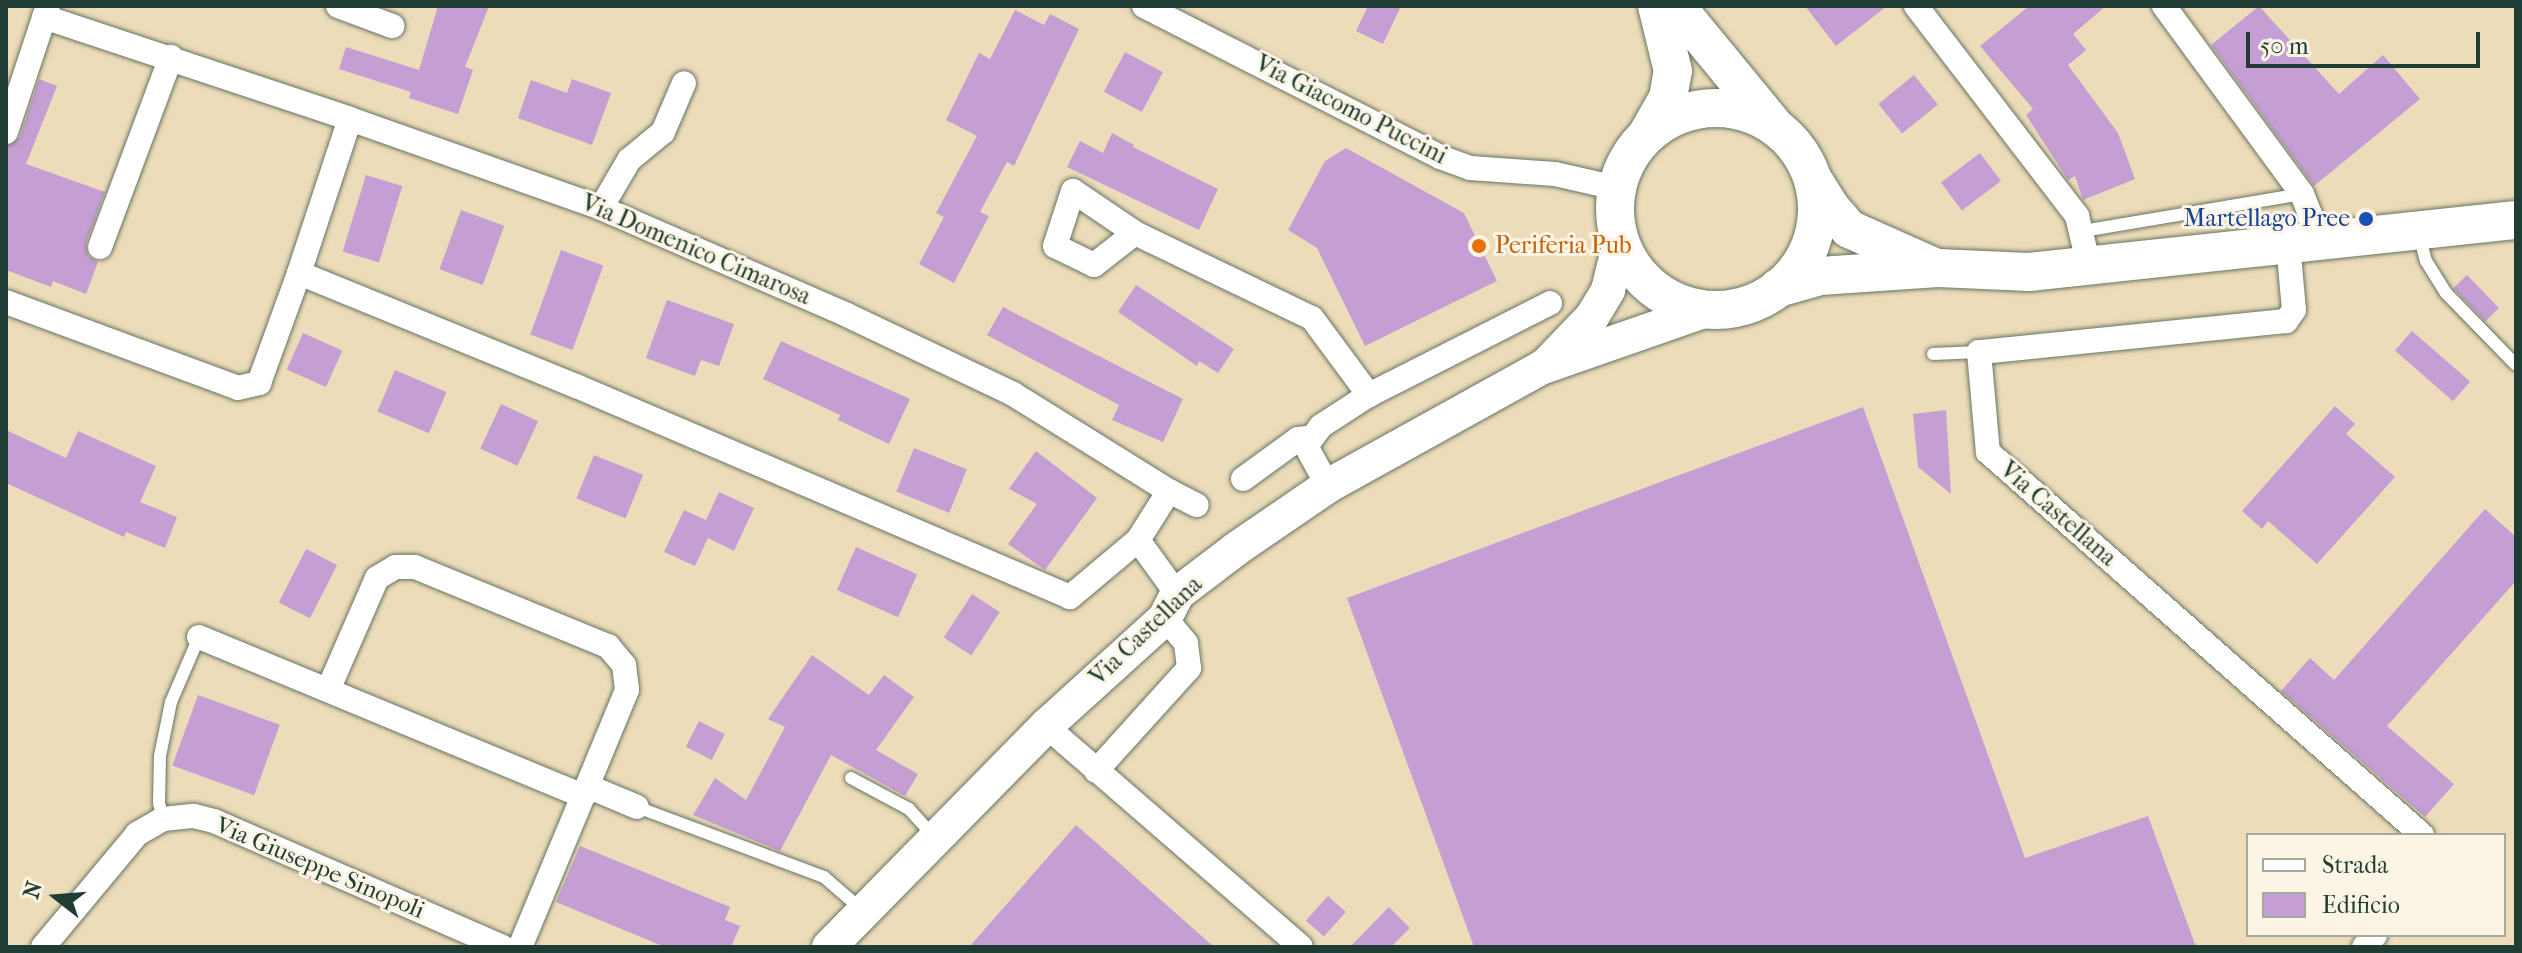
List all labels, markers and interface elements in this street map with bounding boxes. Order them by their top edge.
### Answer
scale bar [2250,16,2484,66]
text: 50 m [2260,32,2309,60]
street label: Via Giacomo Puccini [1250,49,1452,171]
street label: Via Domenico Cimarosa [577,189,815,311]
place label: Martellago Pree [2184,205,2350,233]
marker: Martellago Pree [2357,210,2375,228]
place label: Periferia Pub [1495,232,1632,260]
marker: Periferia Pub [1470,237,1488,255]
street label: Via Castellana [1994,456,2122,572]
street label: Via Castellana [1084,570,1208,692]
street label: Via Giuseppe Sinopoli [211,811,429,925]
legend [2246,833,2506,937]
text: Strada [2322,851,2388,879]
north arrow [16,857,96,937]
text: N [18,878,48,902]
text: Edificio [2322,891,2400,919]

